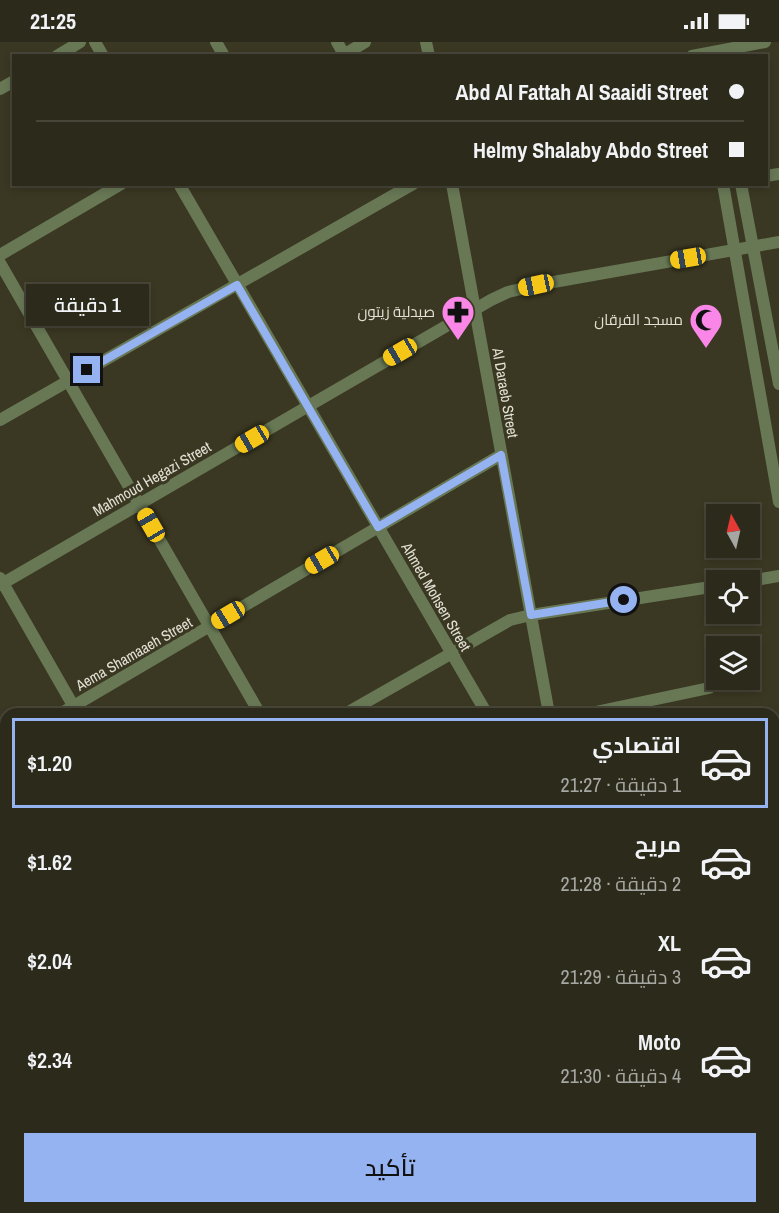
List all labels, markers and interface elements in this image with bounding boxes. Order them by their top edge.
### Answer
text: 21:25 [30,6,76,36]
text: Abd Al Fattah Al Saaidi Street [456,77,708,107]
text: Helmy Shalaby Abdo Street [473,135,708,165]
car [669,246,707,270]
car [517,272,555,298]
callout: 1 دقيقة [26,283,148,325]
text: 1 دقيقة [54,291,121,318]
pharmacy icon: صيدلية زيتون [440,294,476,341]
place label: صيدلية زيتون [357,301,435,322]
mosque icon: مسجد الفرقان [688,302,724,349]
place label: مسجد الفرقان [594,309,683,330]
car [380,335,420,369]
street label: Al Daraeb Street [487,345,524,440]
route end [73,356,100,383]
car [232,422,272,456]
street label: Mahmoud Hegazi Street [89,436,215,521]
north arrow [706,504,760,558]
map controls [706,504,760,690]
car [134,505,168,545]
street label: Ahmed Mohsen Street [396,538,476,655]
car [302,543,342,577]
button: locate [706,570,760,624]
route start [610,586,637,613]
car [208,598,248,632]
street label: Aema Shamaaeh Street [71,611,196,696]
button: layers [706,636,760,690]
text: اقتصادي [592,730,681,760]
icon: car [699,736,753,790]
text: $1.20 [27,748,72,778]
text: 1 دقيقة · 21:27 [561,771,681,798]
text: مريح [635,829,681,859]
icon: car [699,835,753,889]
text: $1.62 [27,847,72,877]
text: 2 دقيقة · 21:28 [561,870,681,897]
text: XL [658,928,681,958]
icon: car [699,934,753,988]
text: $2.04 [27,946,72,976]
text: 3 دقيقة · 21:29 [561,963,681,990]
text: Moto [638,1027,681,1057]
icon: car [699,1033,753,1087]
text: $2.34 [27,1045,72,1075]
text: 4 دقيقة · 21:30 [561,1062,681,1089]
button: تأكيد [24,1133,756,1202]

